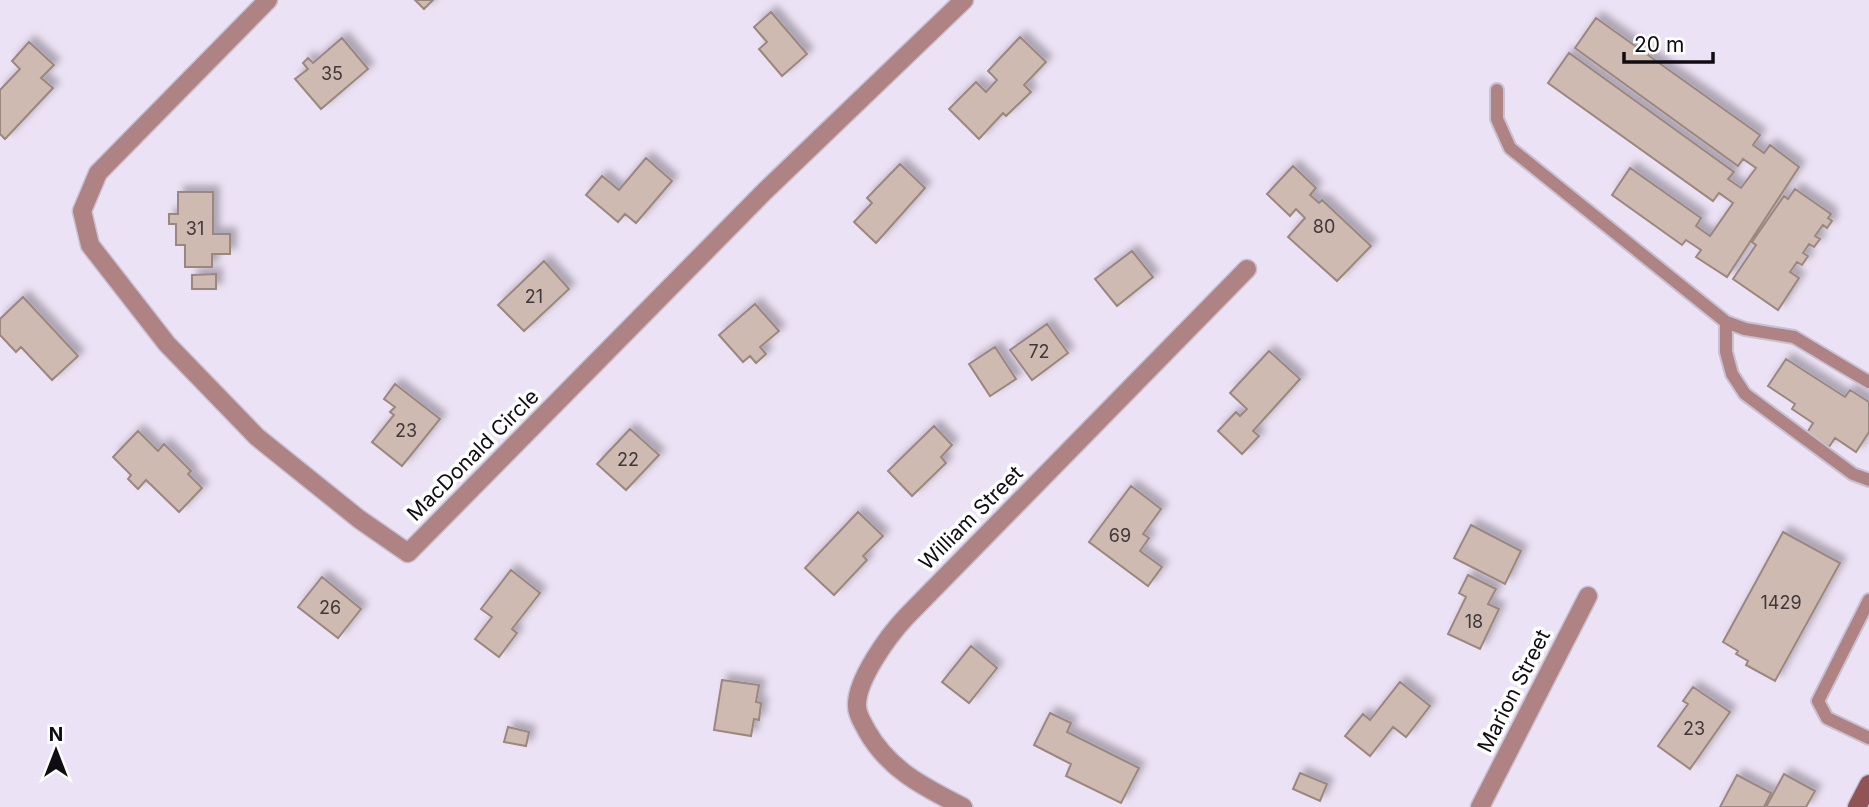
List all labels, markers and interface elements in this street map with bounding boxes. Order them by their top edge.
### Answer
scale bar [1624,21,1713,65]
text: 20 m [1634,32,1684,57]
house number: 35 [321,63,343,84]
house number: 80 [1313,216,1335,237]
house number: 31 [186,218,204,239]
house number: 21 [525,286,543,307]
house number: 72 [1028,341,1050,362]
street label: MacDonald Circle [402,384,544,526]
house number: 23 [395,420,417,441]
house number: 22 [617,449,639,470]
street label: William Street [914,460,1028,575]
house number: 69 [1109,525,1131,546]
house number: 1429 [1760,592,1802,613]
house number: 26 [319,597,341,618]
house number: 18 [1465,611,1483,632]
street label: Marion Street [1472,625,1555,756]
north arrow [21,716,91,786]
house number: 23 [1683,718,1705,739]
text: N [49,723,63,746]

